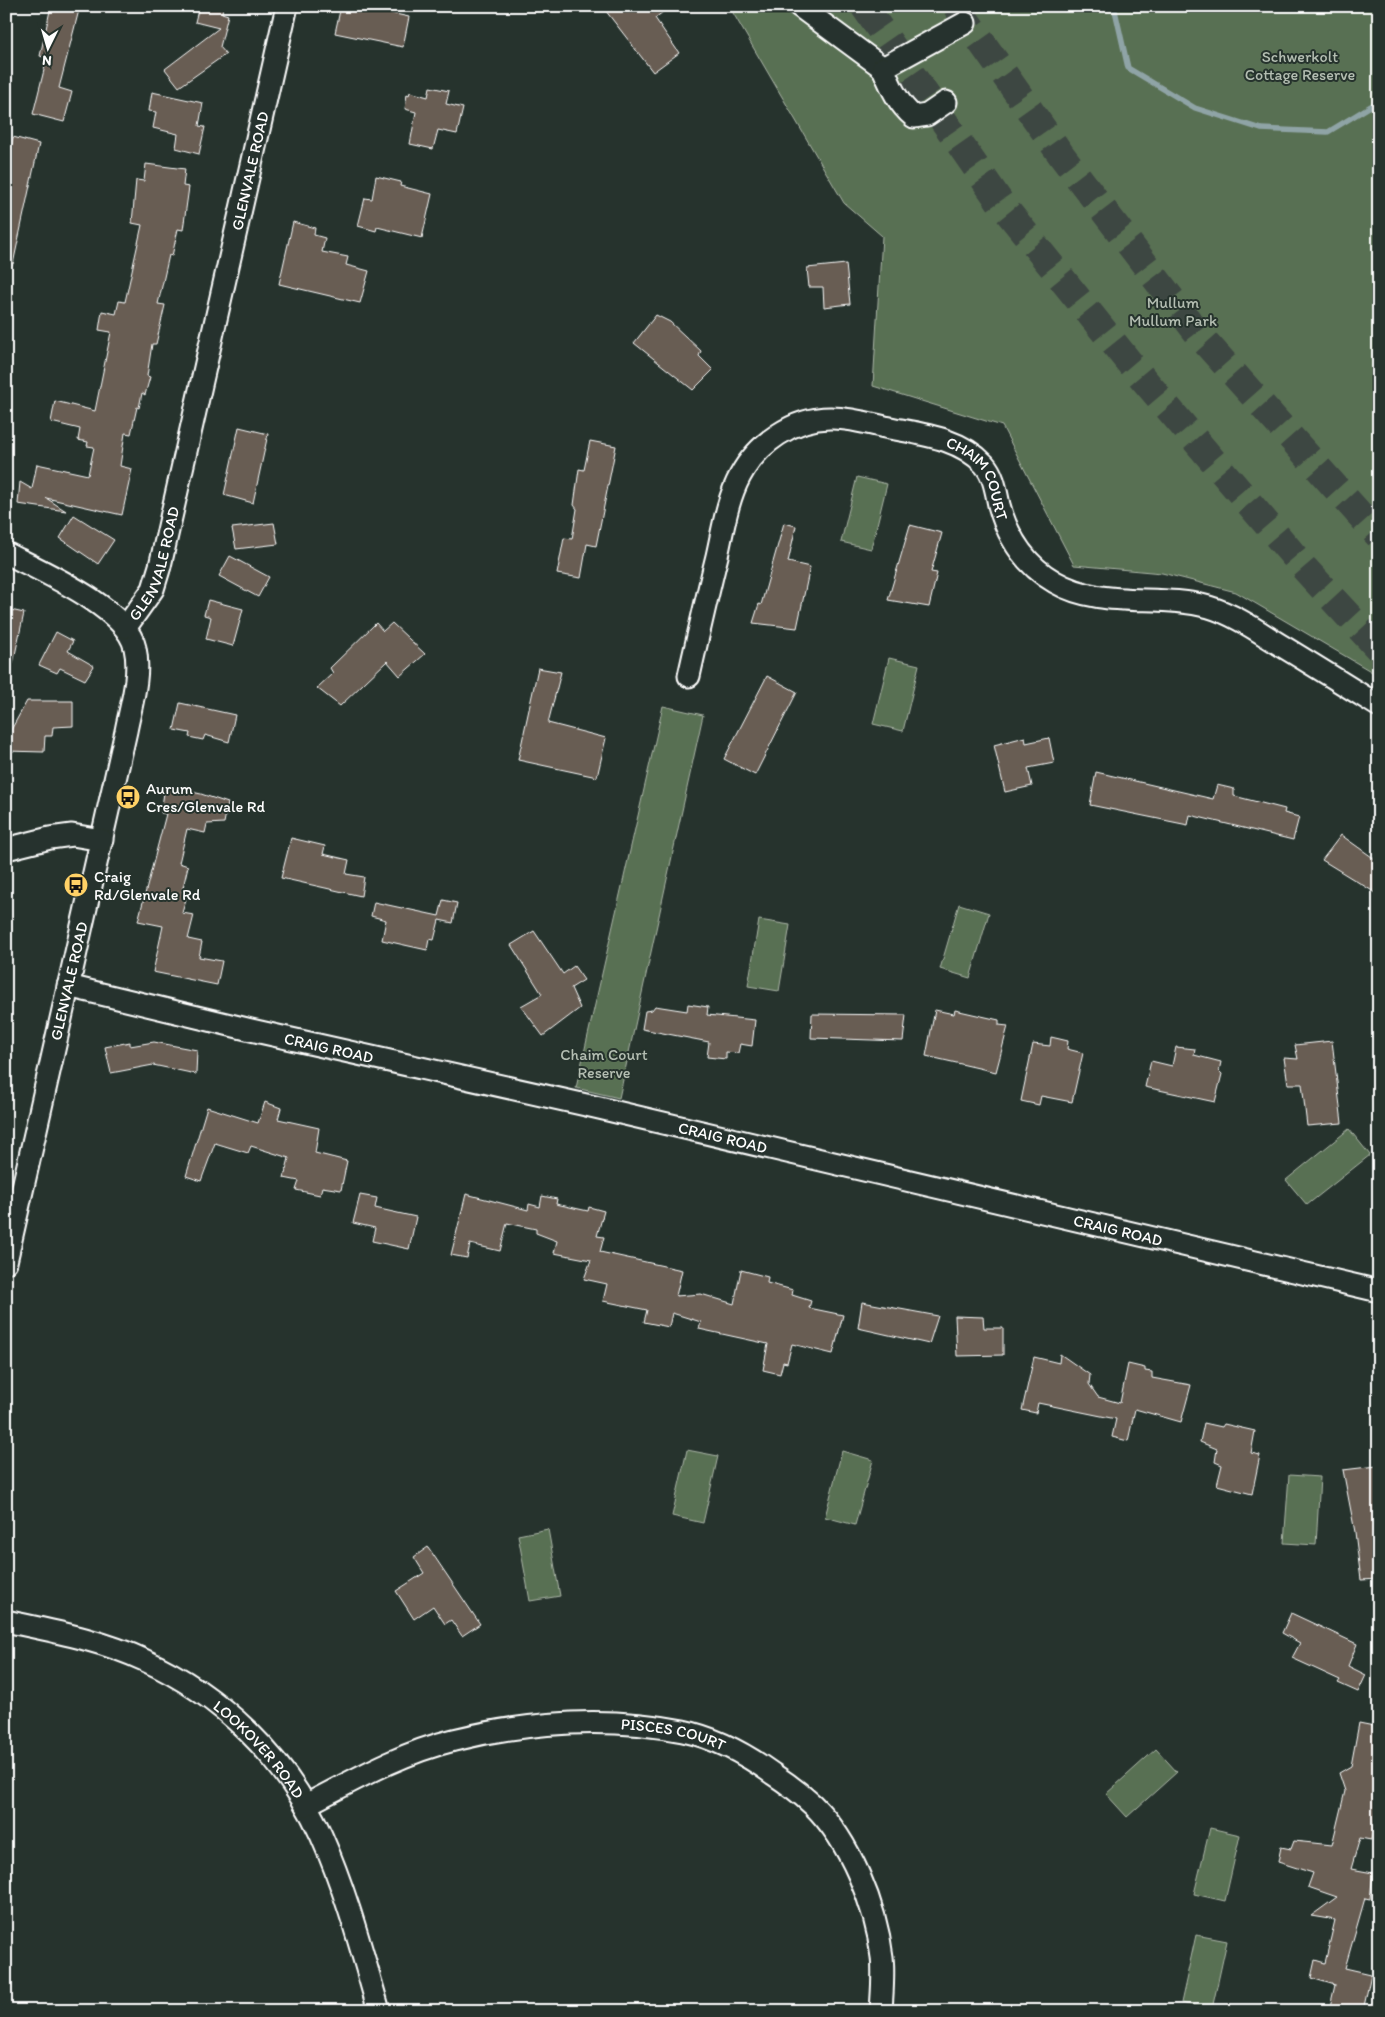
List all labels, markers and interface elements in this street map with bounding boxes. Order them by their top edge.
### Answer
north arrow [22,22,72,72]
park label: Schwerkolt Cottage Reserve [1245,47,1356,84]
text: N [41,52,52,69]
street label: GLENVALE ROAD [227,109,272,232]
park label: Mullum Mullum Park [1129,293,1217,330]
street label: CHAIM COURT [944,432,1013,523]
street label: GLENVALE ROAD [124,504,183,624]
place label: Aurum Cres/Glenvale Rd [146,779,265,816]
bus stop icon: Aurum Cres/Glenvale Rd [115,784,141,810]
place label: Craig Rd/Glenvale Rd [94,867,201,904]
bus stop icon: Craig Rd/Glenvale Rd [63,872,89,898]
street label: GLENVALE ROAD [46,919,92,1042]
street label: CRAIG ROAD [282,1028,375,1067]
park label: Chaim Court Reserve [560,1045,648,1082]
street label: CRAIG ROAD [676,1117,769,1157]
street label: CRAIG ROAD [1072,1210,1164,1249]
street label: LOOKOVER ROAD [210,1696,308,1802]
street label: PISCES COURT [620,1714,729,1754]

